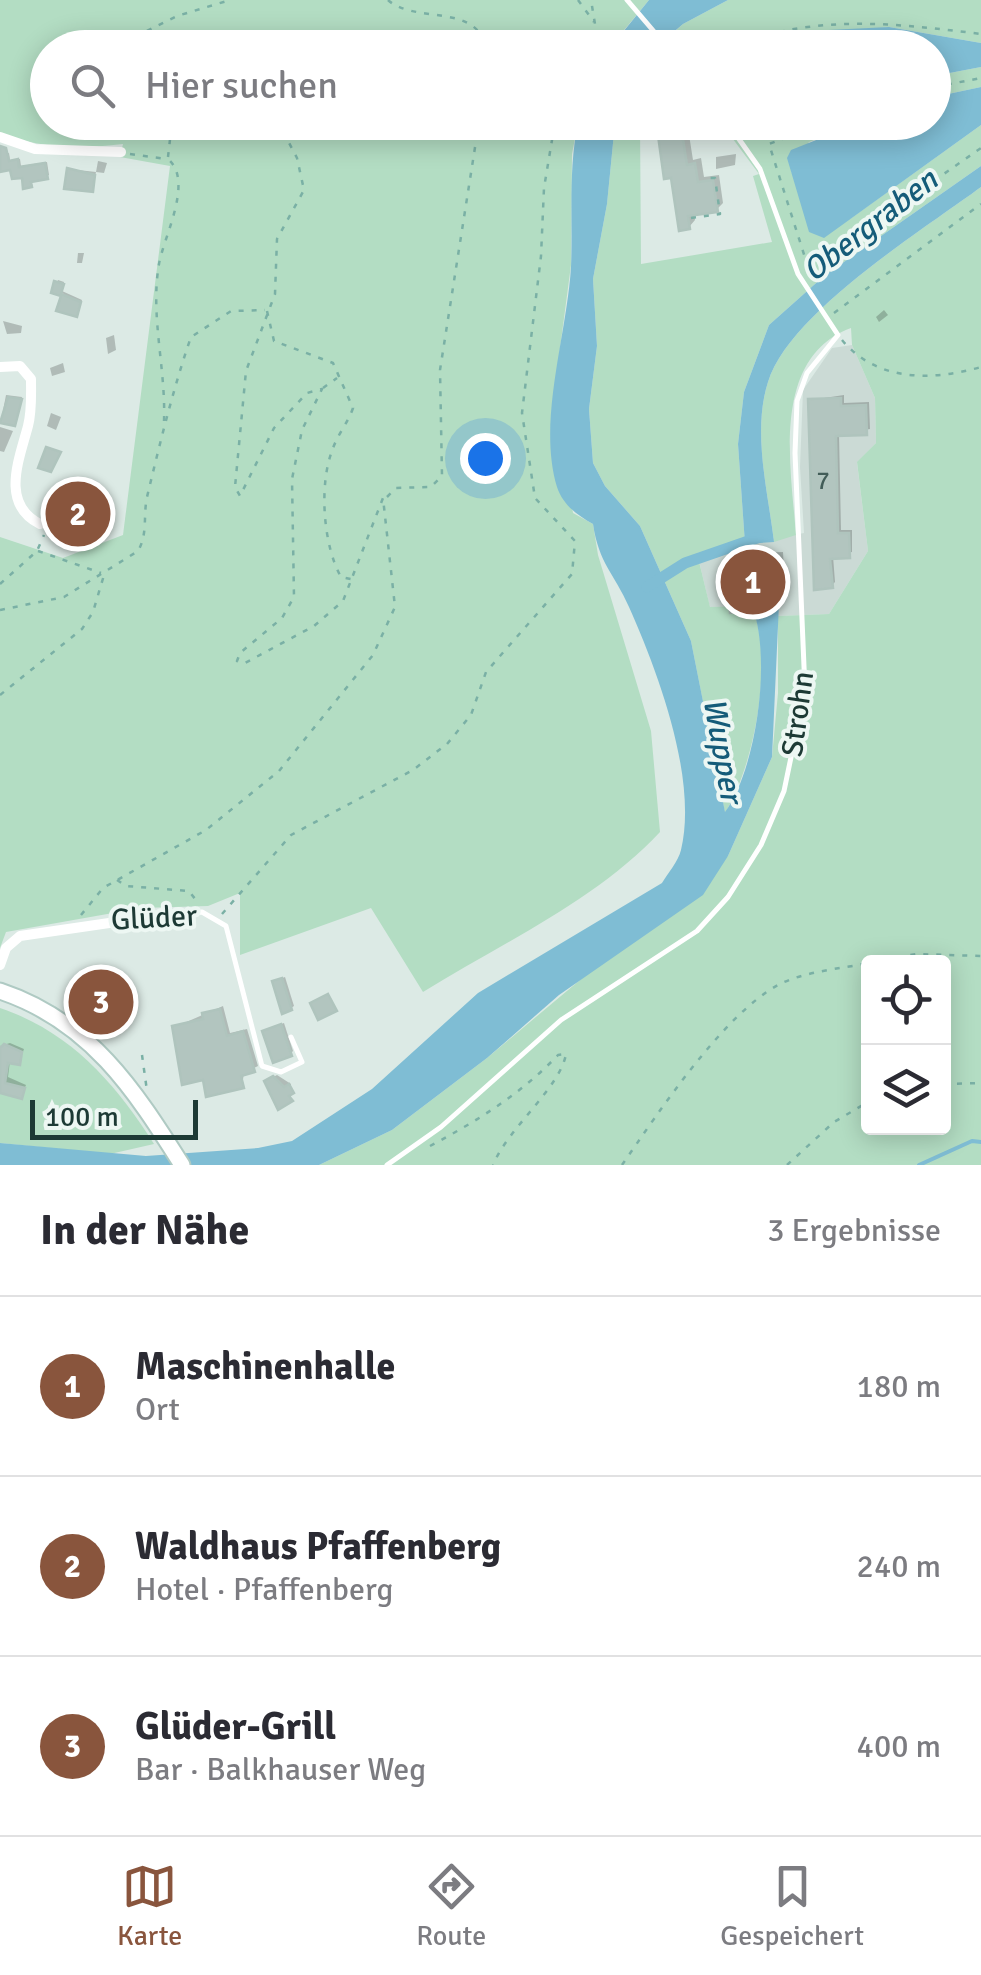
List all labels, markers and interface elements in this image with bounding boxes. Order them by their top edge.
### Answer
search box [30,30,951,140]
icon: search [65,58,120,113]
text: Hier suchen [145,62,338,109]
water label: Obergraben [795,159,946,290]
your location [460,433,511,484]
house number: 7 [816,465,830,496]
pin: 2 [46,476,110,552]
pin: 1 [720,544,786,620]
street label: Strohn [774,669,822,759]
water label: Wupper [695,695,752,809]
street label: Glüder [110,897,198,939]
map controls [861,955,951,1135]
button: locate [861,955,951,1045]
pin: 3 [68,964,134,1040]
button: layers [861,1045,951,1135]
scale bar [30,1095,198,1140]
text: 100 m [45,1100,119,1134]
text: In der Nähe [40,1205,249,1256]
text: 3 Ergebnisse [767,1211,941,1250]
text: Maschinenhalle [135,1343,395,1390]
text: 1 [64,1367,81,1406]
text: 180 m [857,1367,941,1406]
text: Ort [135,1390,180,1429]
text: Waldhaus Pfaffenberg [135,1523,501,1570]
text: 2 [64,1547,81,1586]
text: 240 m [857,1547,941,1586]
text: Hotel · Pfaffenberg [135,1570,393,1609]
text: Glüder-Grill [135,1703,336,1750]
text: 3 [64,1727,81,1766]
text: 400 m [857,1727,941,1766]
text: Bar · Balkhauser Weg [135,1750,426,1789]
tab: Karte [117,1859,182,1953]
tab: Route [416,1859,486,1953]
tab: Gespeichert [720,1859,864,1953]

